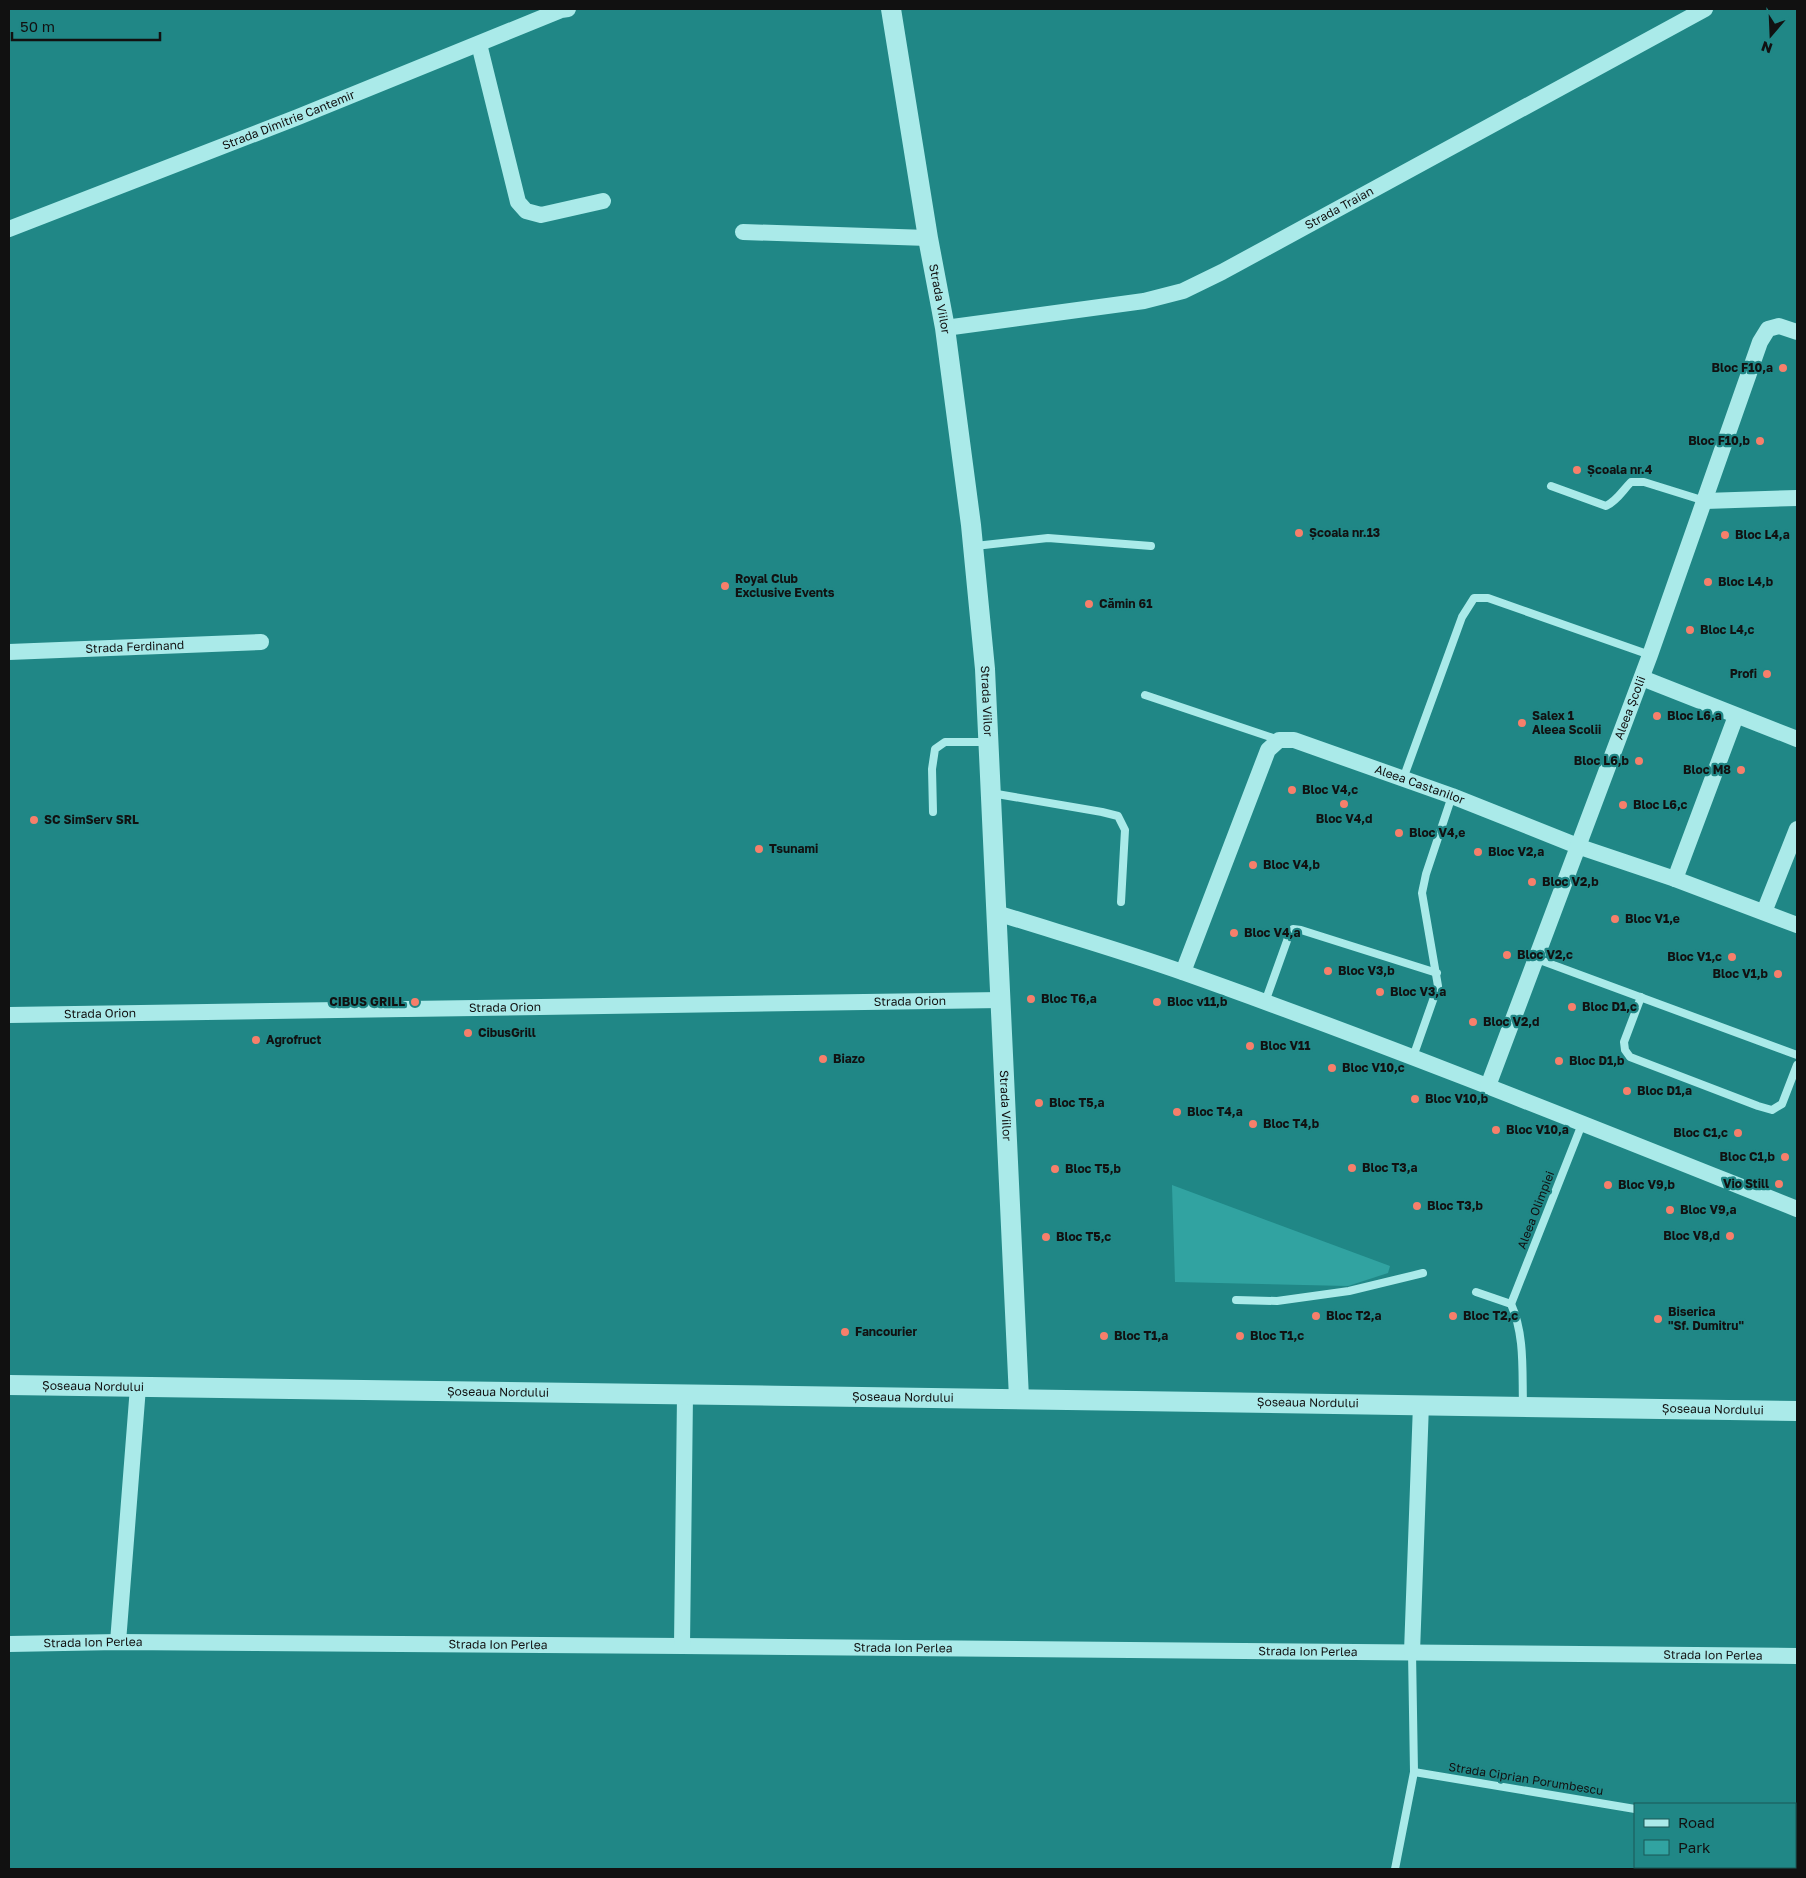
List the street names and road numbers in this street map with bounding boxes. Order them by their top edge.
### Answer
street label: Strada Dimitrie Cantemir [220,87,357,153]
street label: Strada Traian [1302,183,1376,232]
street label: Strada Viilor [926,263,954,335]
street label: Strada Ferdinand [85,637,185,656]
street label: Strada Viilor [978,665,996,737]
street label: Aleea Școlii [1611,674,1648,742]
street label: Aleea Castanilor [1373,761,1467,807]
street label: Strada Orion [874,993,946,1009]
street label: Strada Orion [469,999,541,1015]
street label: Strada Orion [64,1005,136,1021]
street label: Strada Viilor [997,1070,1015,1142]
street label: Aleea Olimpiei [1514,1169,1557,1251]
street label: Șoseaua Nordului [42,1378,144,1394]
street label: Șoseaua Nordului [447,1383,549,1400]
street label: Șoseaua Nordului [852,1389,954,1405]
street label: Șoseaua Nordului [1257,1394,1359,1410]
street label: Șoseaua Nordului [1662,1400,1764,1417]
street label: Strada Ion Perlea [43,1634,143,1650]
street label: Strada Ion Perlea [448,1636,548,1652]
street label: Strada Ion Perlea [853,1640,953,1655]
street label: Strada Ion Perlea [1258,1643,1358,1659]
street label: Strada Ion Perlea [1663,1647,1763,1663]
street label: Strada Ciprian Porumbescu [1448,1759,1605,1798]

